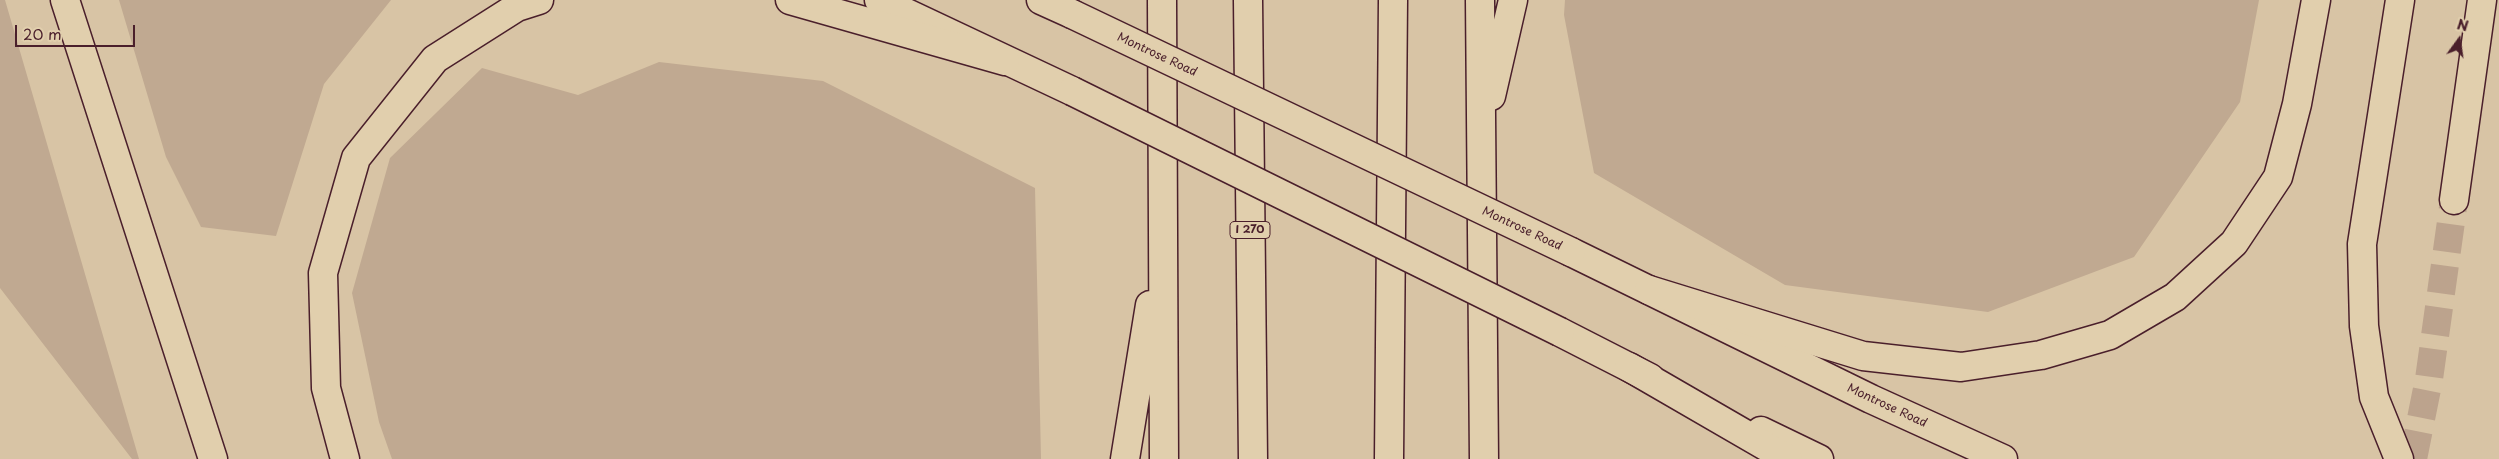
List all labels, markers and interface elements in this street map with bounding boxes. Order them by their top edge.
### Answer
text: N [2455,13,2471,36]
scale bar [18,15,138,47]
north arrow [2434,15,2484,65]
text: 20 m [23,22,62,45]
street label: Montrose Road [1115,30,1199,80]
street label: Montrose Road [1480,204,1564,254]
road number: I 270 [1230,222,1270,238]
street label: Montrose Road [1845,381,1929,431]

